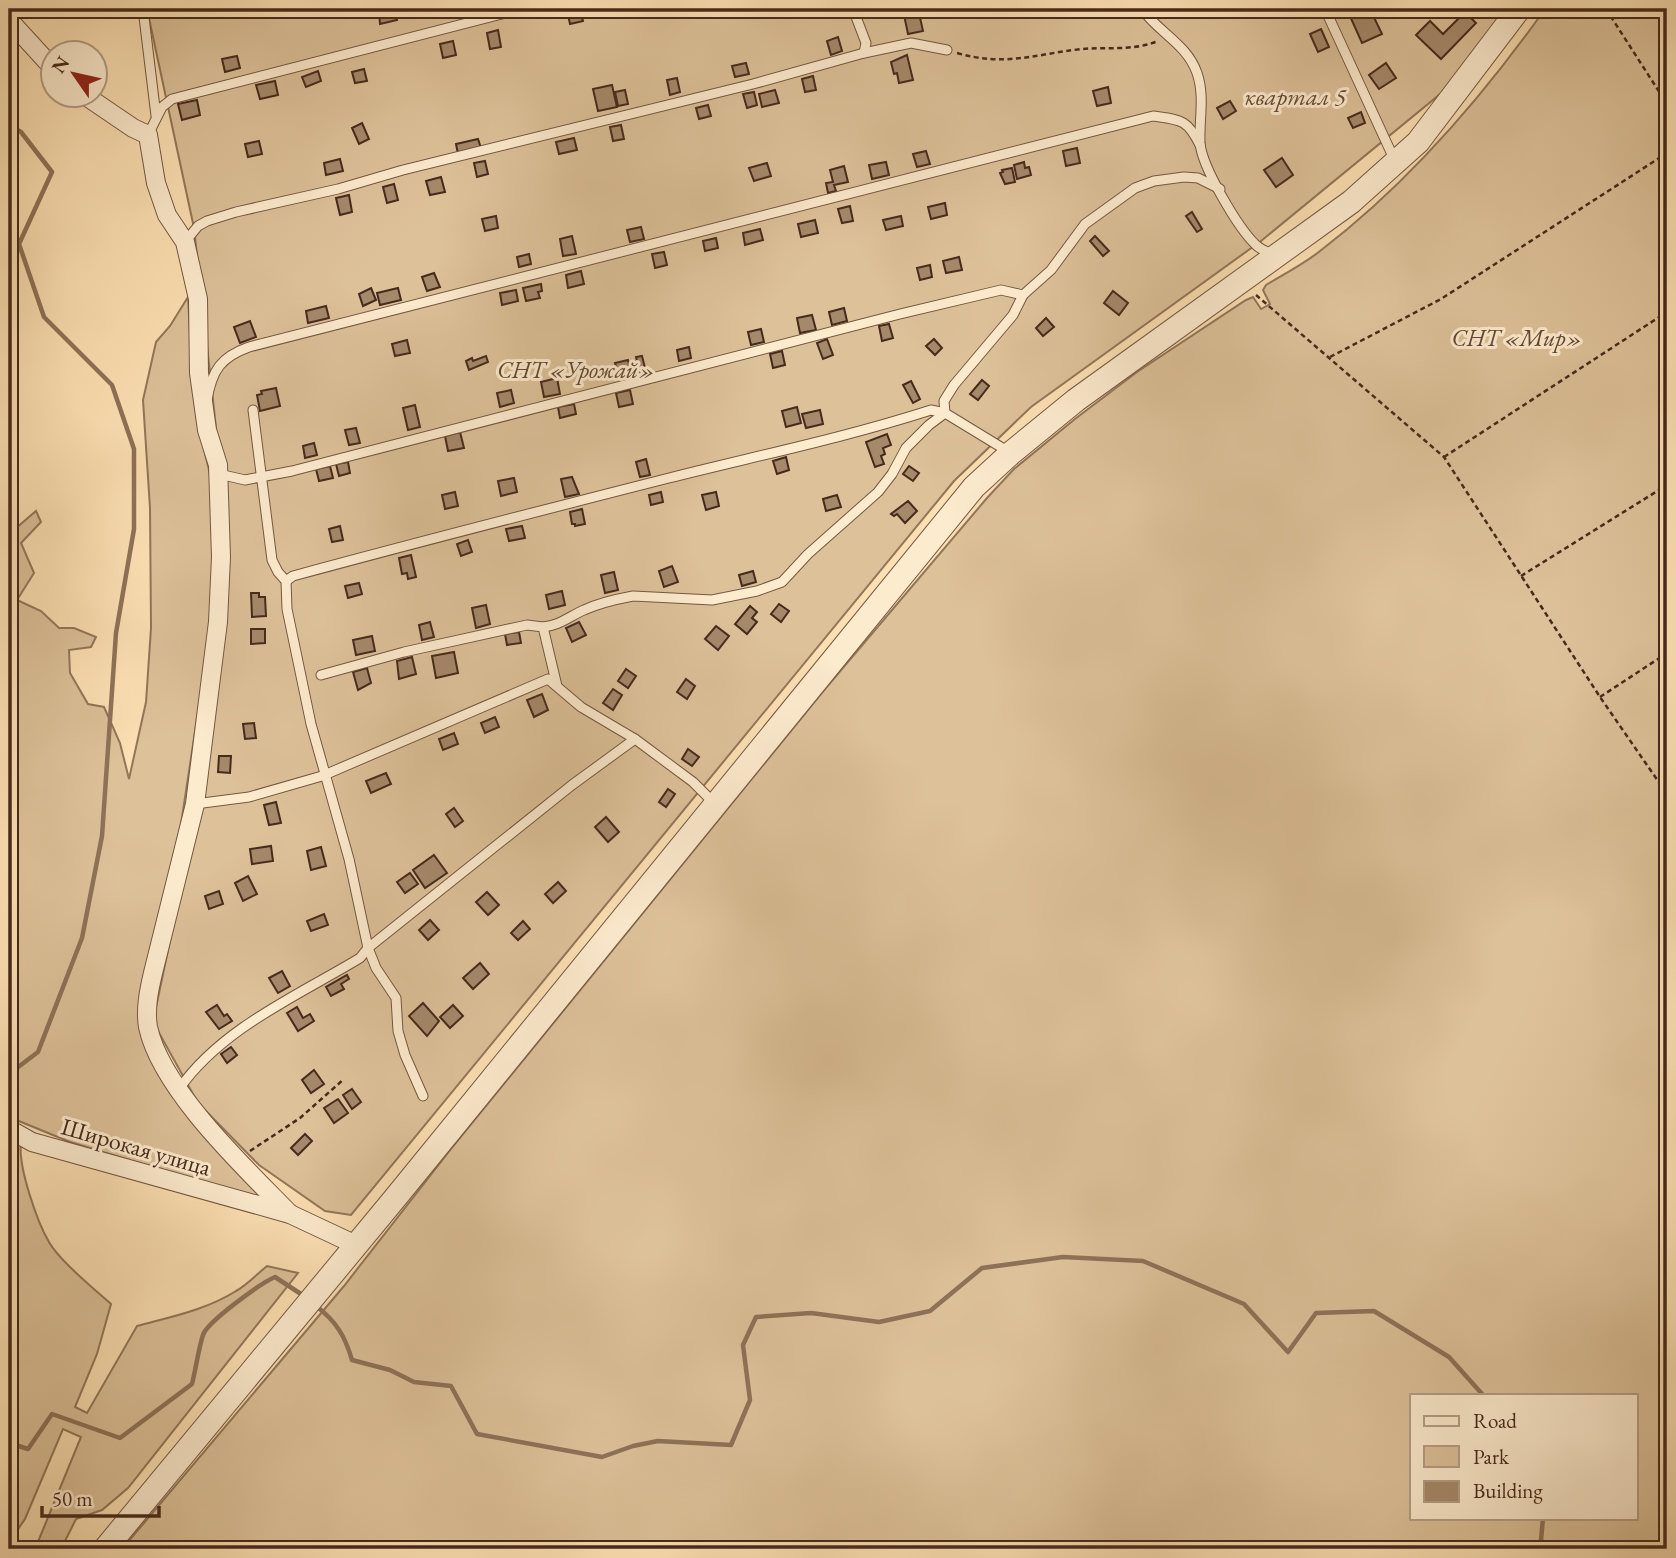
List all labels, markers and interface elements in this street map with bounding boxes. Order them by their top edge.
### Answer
north arrow [38,38,108,108]
text: N [46,51,75,78]
park label: квартал 5 [1244,81,1347,112]
park label: СНТ «Мир» [1452,322,1582,353]
park label: СНТ «Урожай» [497,354,655,385]
street label: Широкая улица [58,1110,215,1183]
legend [1410,1394,1638,1520]
text: Road [1473,1407,1517,1434]
text: Park [1473,1443,1510,1470]
scale bar [42,1474,159,1518]
text: Building [1473,1477,1543,1504]
text: 50 m [52,1485,93,1512]

